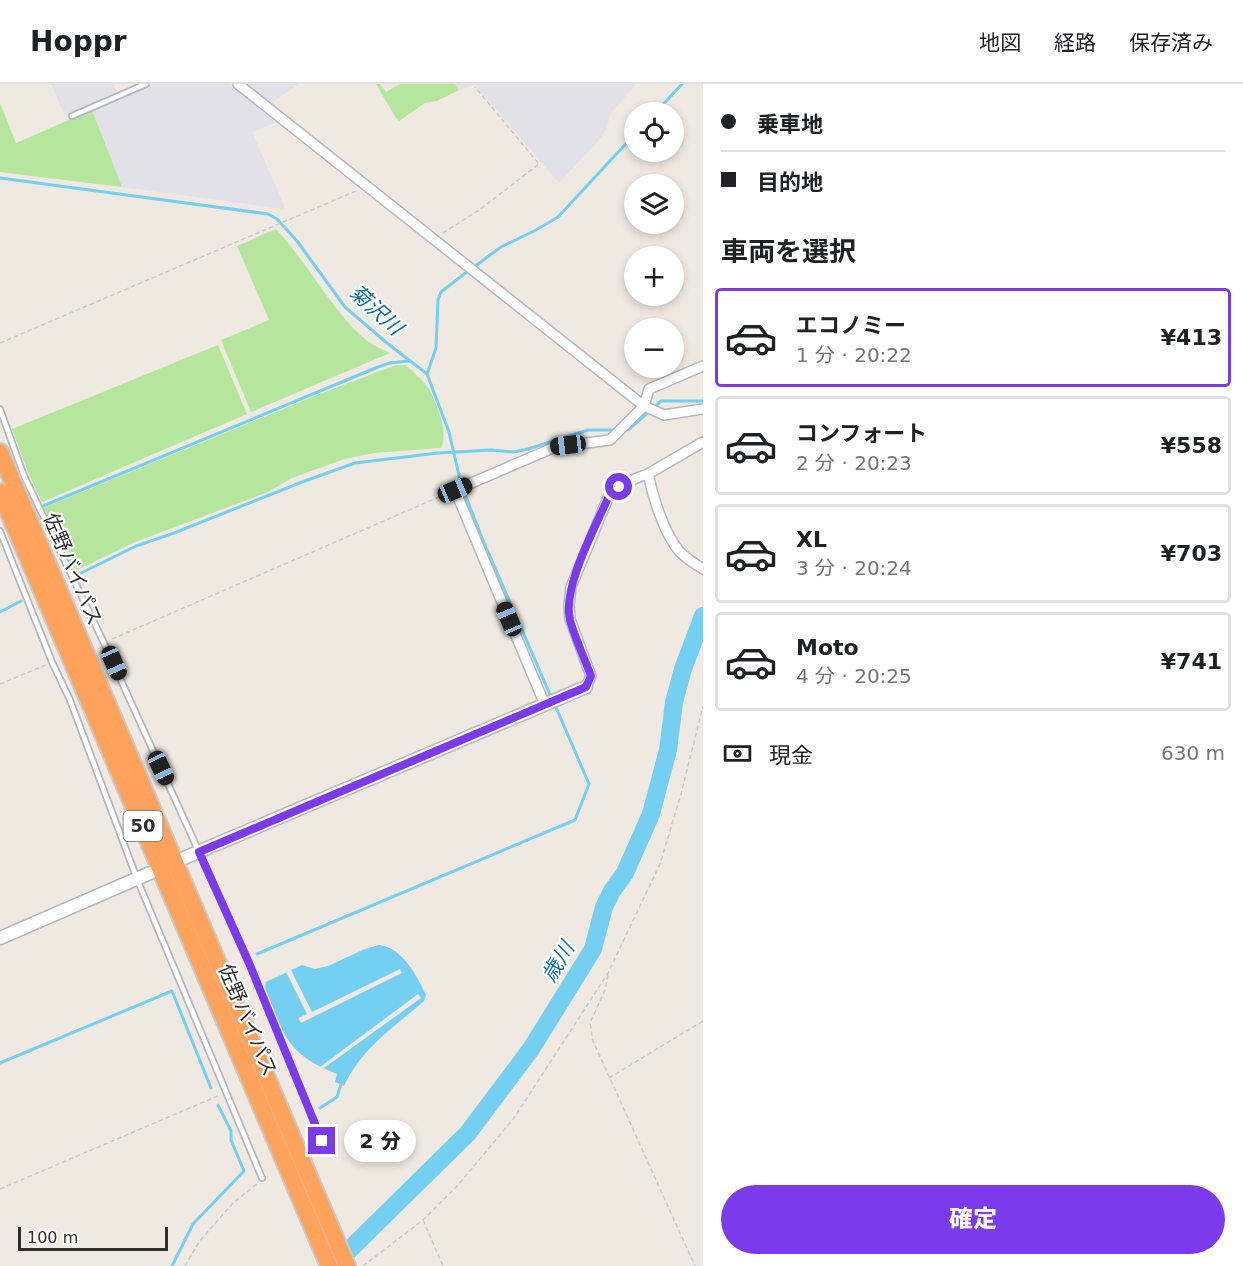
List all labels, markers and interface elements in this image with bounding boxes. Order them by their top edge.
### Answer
text: Hoppr [30,25,127,58]
text: 地図 [979,31,1021,55]
text: 経路 [1054,31,1096,55]
text: 保存済み [1129,31,1213,55]
map controls [624,102,684,378]
button: locate [624,102,684,162]
text: 乗車地 [757,112,823,137]
text: 目的地 [757,170,823,195]
button: layers [624,174,684,234]
text: 車両を選択 [721,236,856,267]
button: + [624,246,684,306]
water label: 菊沢川 [345,280,409,341]
icon: car [724,311,778,365]
text: エコノミー [796,313,906,338]
button: − [624,318,684,378]
text: ¥413 [1161,325,1222,350]
text: 1 分 · 20:22 [796,343,912,367]
icon: car [724,419,778,473]
text: コンフォート [796,421,927,446]
text: ¥558 [1161,433,1222,458]
car [549,434,587,456]
text: 2 分 · 20:23 [796,451,912,475]
route start [605,473,632,500]
car [435,475,475,505]
street label: 佐野バイパス [39,509,107,629]
icon: car [724,527,778,581]
text: XL [796,527,827,552]
text: ¥703 [1161,541,1222,566]
text: 3 分 · 20:24 [796,556,912,580]
car [494,599,524,639]
icon: car [724,635,778,689]
text: Moto [796,635,859,660]
car [98,643,130,683]
text: ¥741 [1161,649,1222,674]
text: 4 分 · 20:25 [796,664,912,688]
icon: cash [721,737,754,770]
text: 630 m [1161,741,1225,765]
text: 現金 [769,743,813,768]
car [145,748,177,788]
road number: 50 [124,811,162,841]
water label: 歳川 [537,936,580,986]
street label: 佐野バイパス [214,960,282,1080]
callout: 2 分 [343,1120,415,1162]
route end [308,1127,335,1154]
text: 2 分 [360,1129,400,1153]
button: 確定 [721,1185,1225,1254]
scale bar [18,1224,168,1252]
text: 100 m [27,1228,78,1247]

